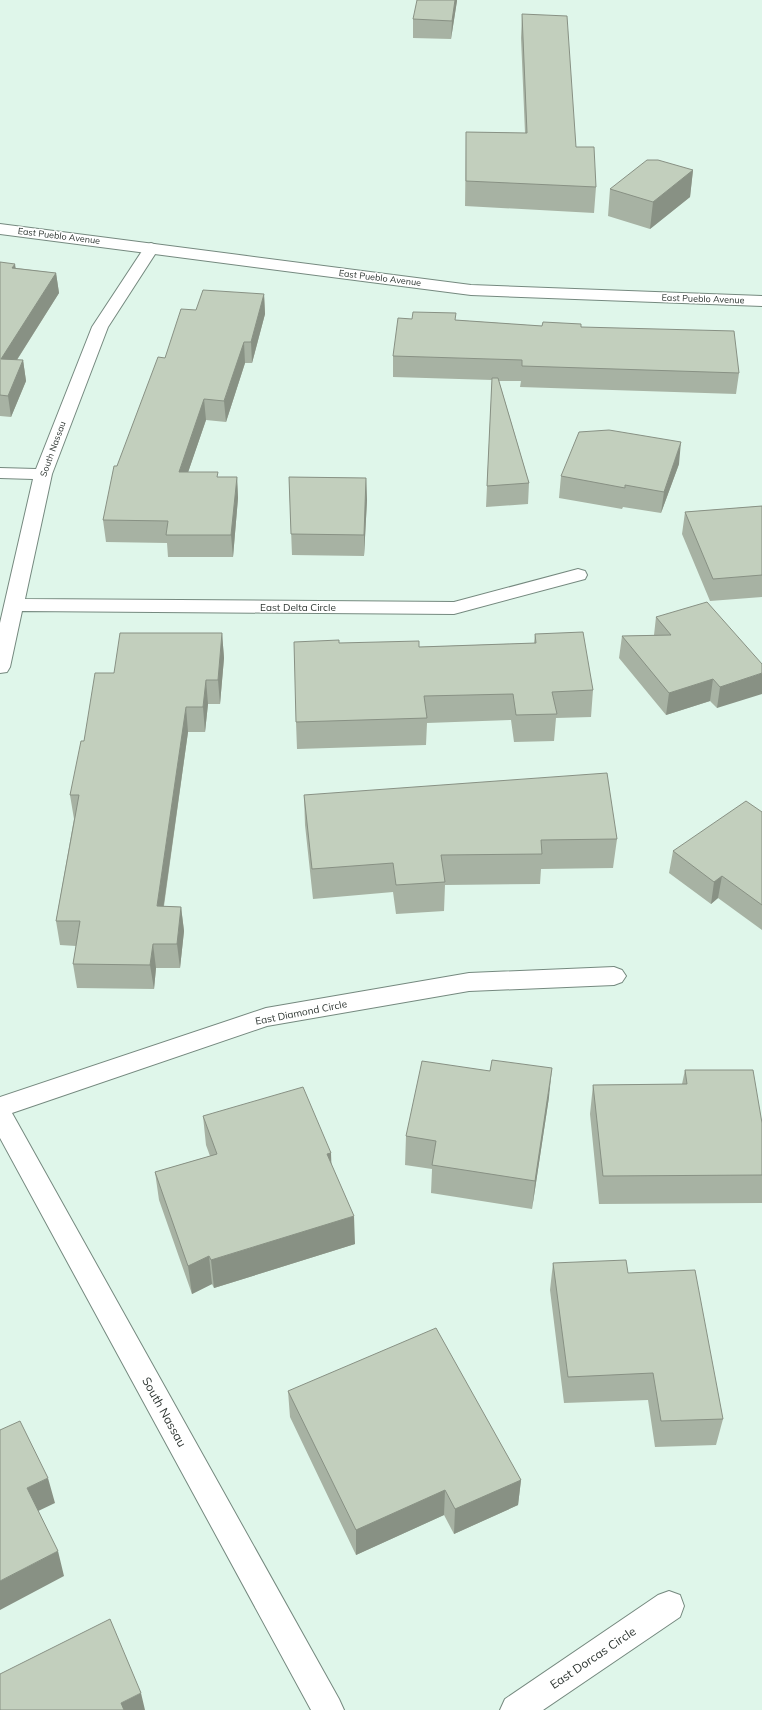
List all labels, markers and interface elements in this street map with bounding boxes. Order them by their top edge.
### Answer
street label: East Pueblo Avenue [17,225,101,246]
street label: East Pueblo Avenue [338,267,422,288]
street label: East Pueblo Avenue [661,292,745,305]
street label: South Nassau [37,420,68,478]
street label: East Delta Circle [260,601,336,614]
street label: East Diamond Circle [254,997,348,1028]
street label: South Nassau [139,1374,190,1449]
street label: East Dorcas Circle [547,1623,639,1692]

